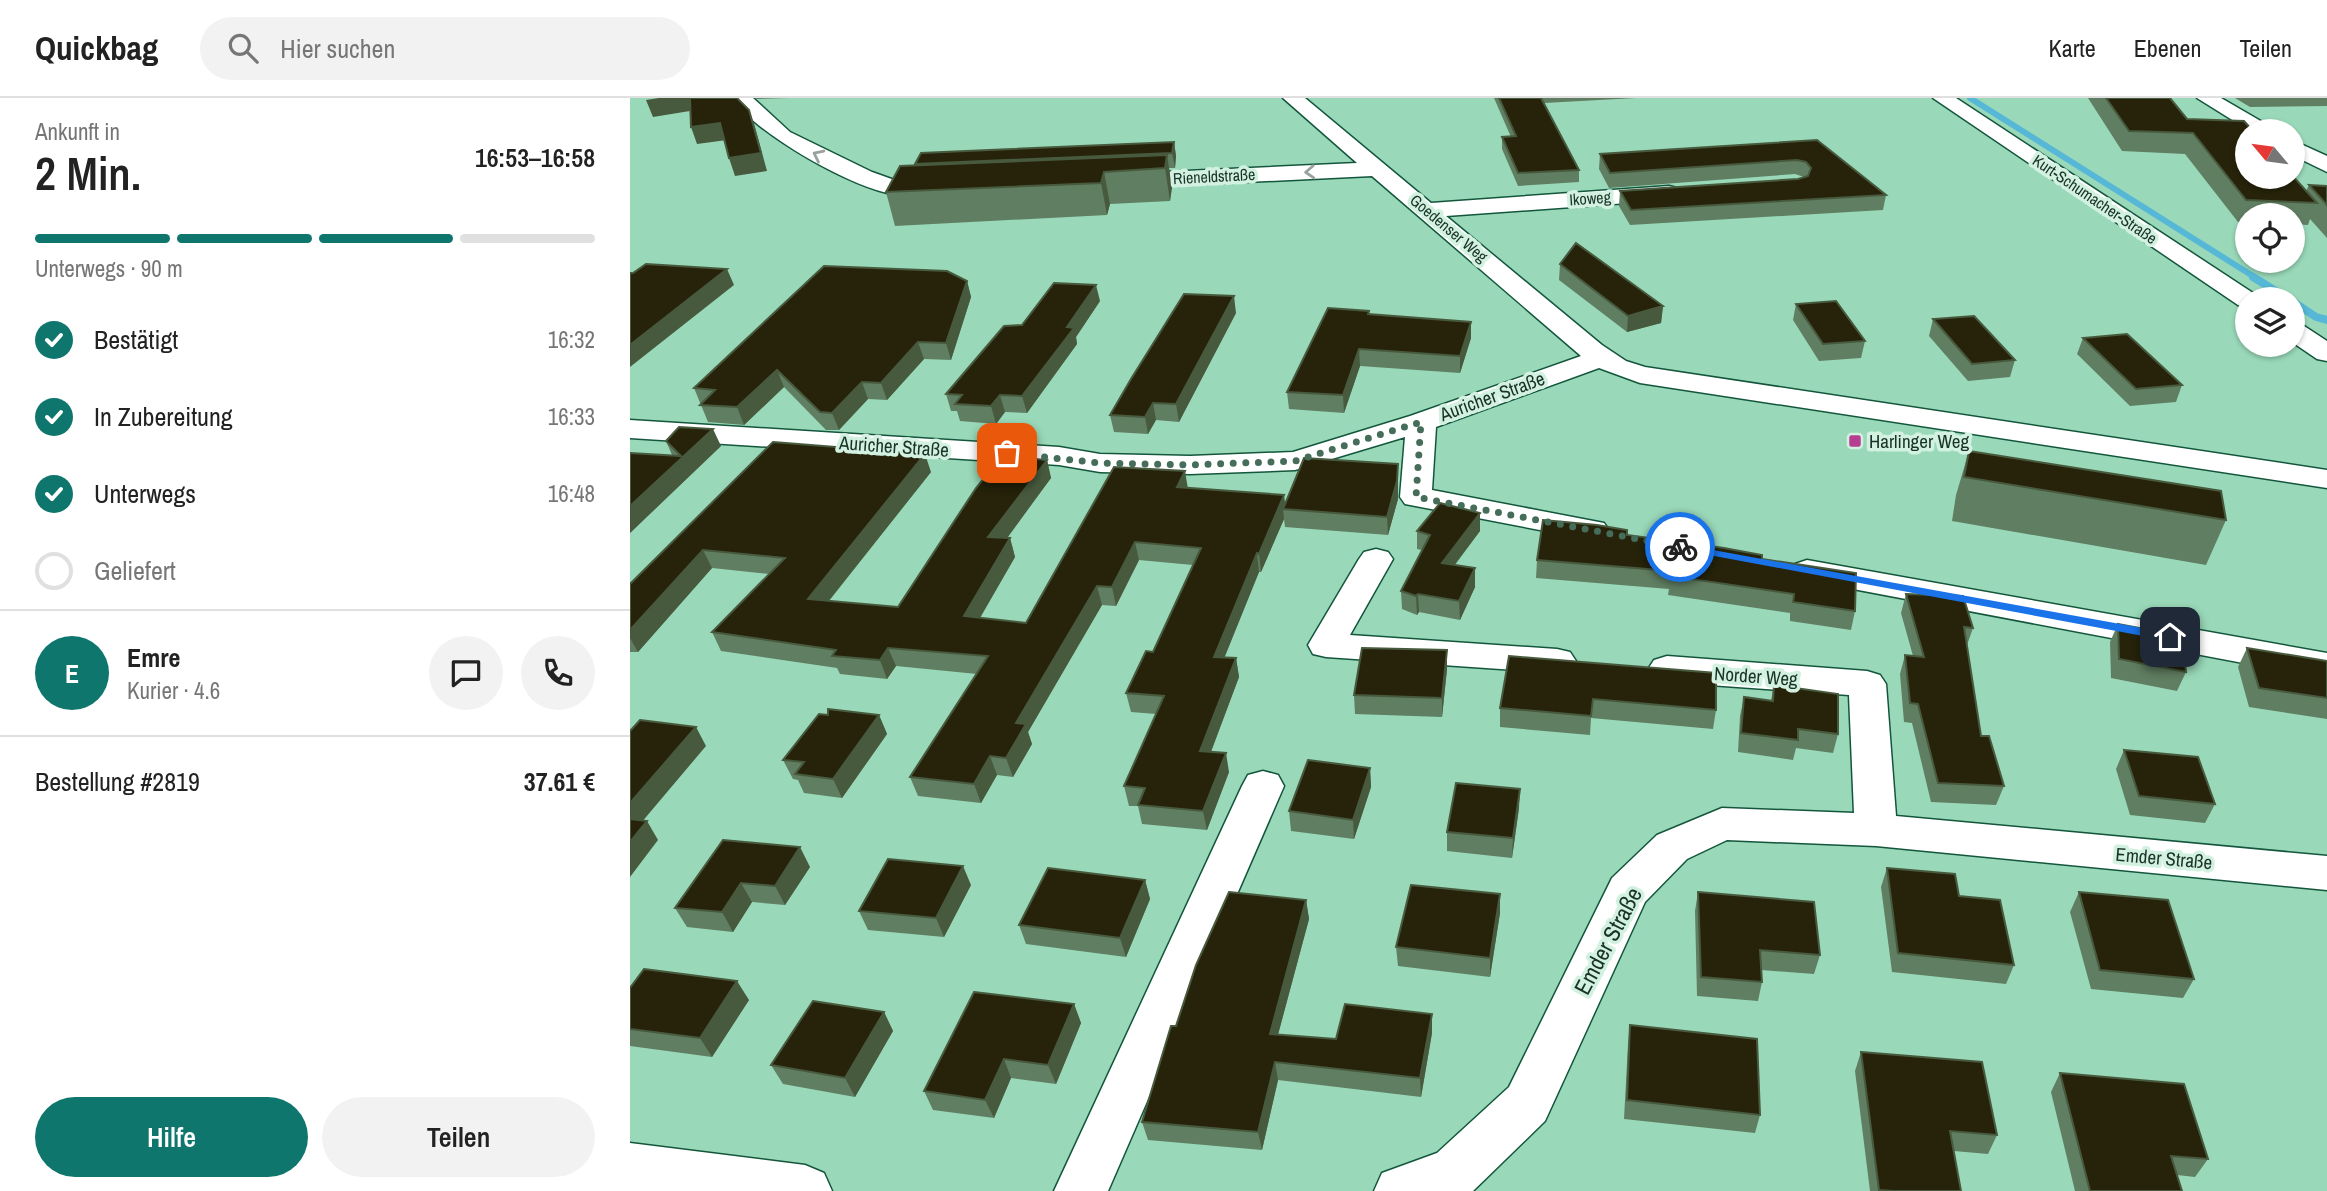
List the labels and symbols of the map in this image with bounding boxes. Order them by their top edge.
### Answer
north arrow [2235,119,2305,189]
one-way arrow [813,149,825,163]
street label: Kurt-Schumacher-Straße [2028,149,2162,249]
street label: Rieneldstraße [1172,163,1256,189]
one-way arrow [1305,164,1316,179]
street label: Ikoweg [1568,186,1612,210]
street label: Goedenser Weg [1405,189,1493,268]
street label: Auricher Straße [1435,365,1548,427]
pin [977,423,1037,483]
place label: Harlinger Weg [1869,428,1970,454]
street label: Auricher Straße [837,429,950,463]
marker: Harlinger Weg [1847,433,1863,449]
courier [1645,512,1715,582]
pin [2140,607,2200,667]
street label: Norder Weg [1713,660,1799,692]
street label: Emder Straße [2115,841,2213,875]
street label: Emder Straße [1566,882,1649,1000]

